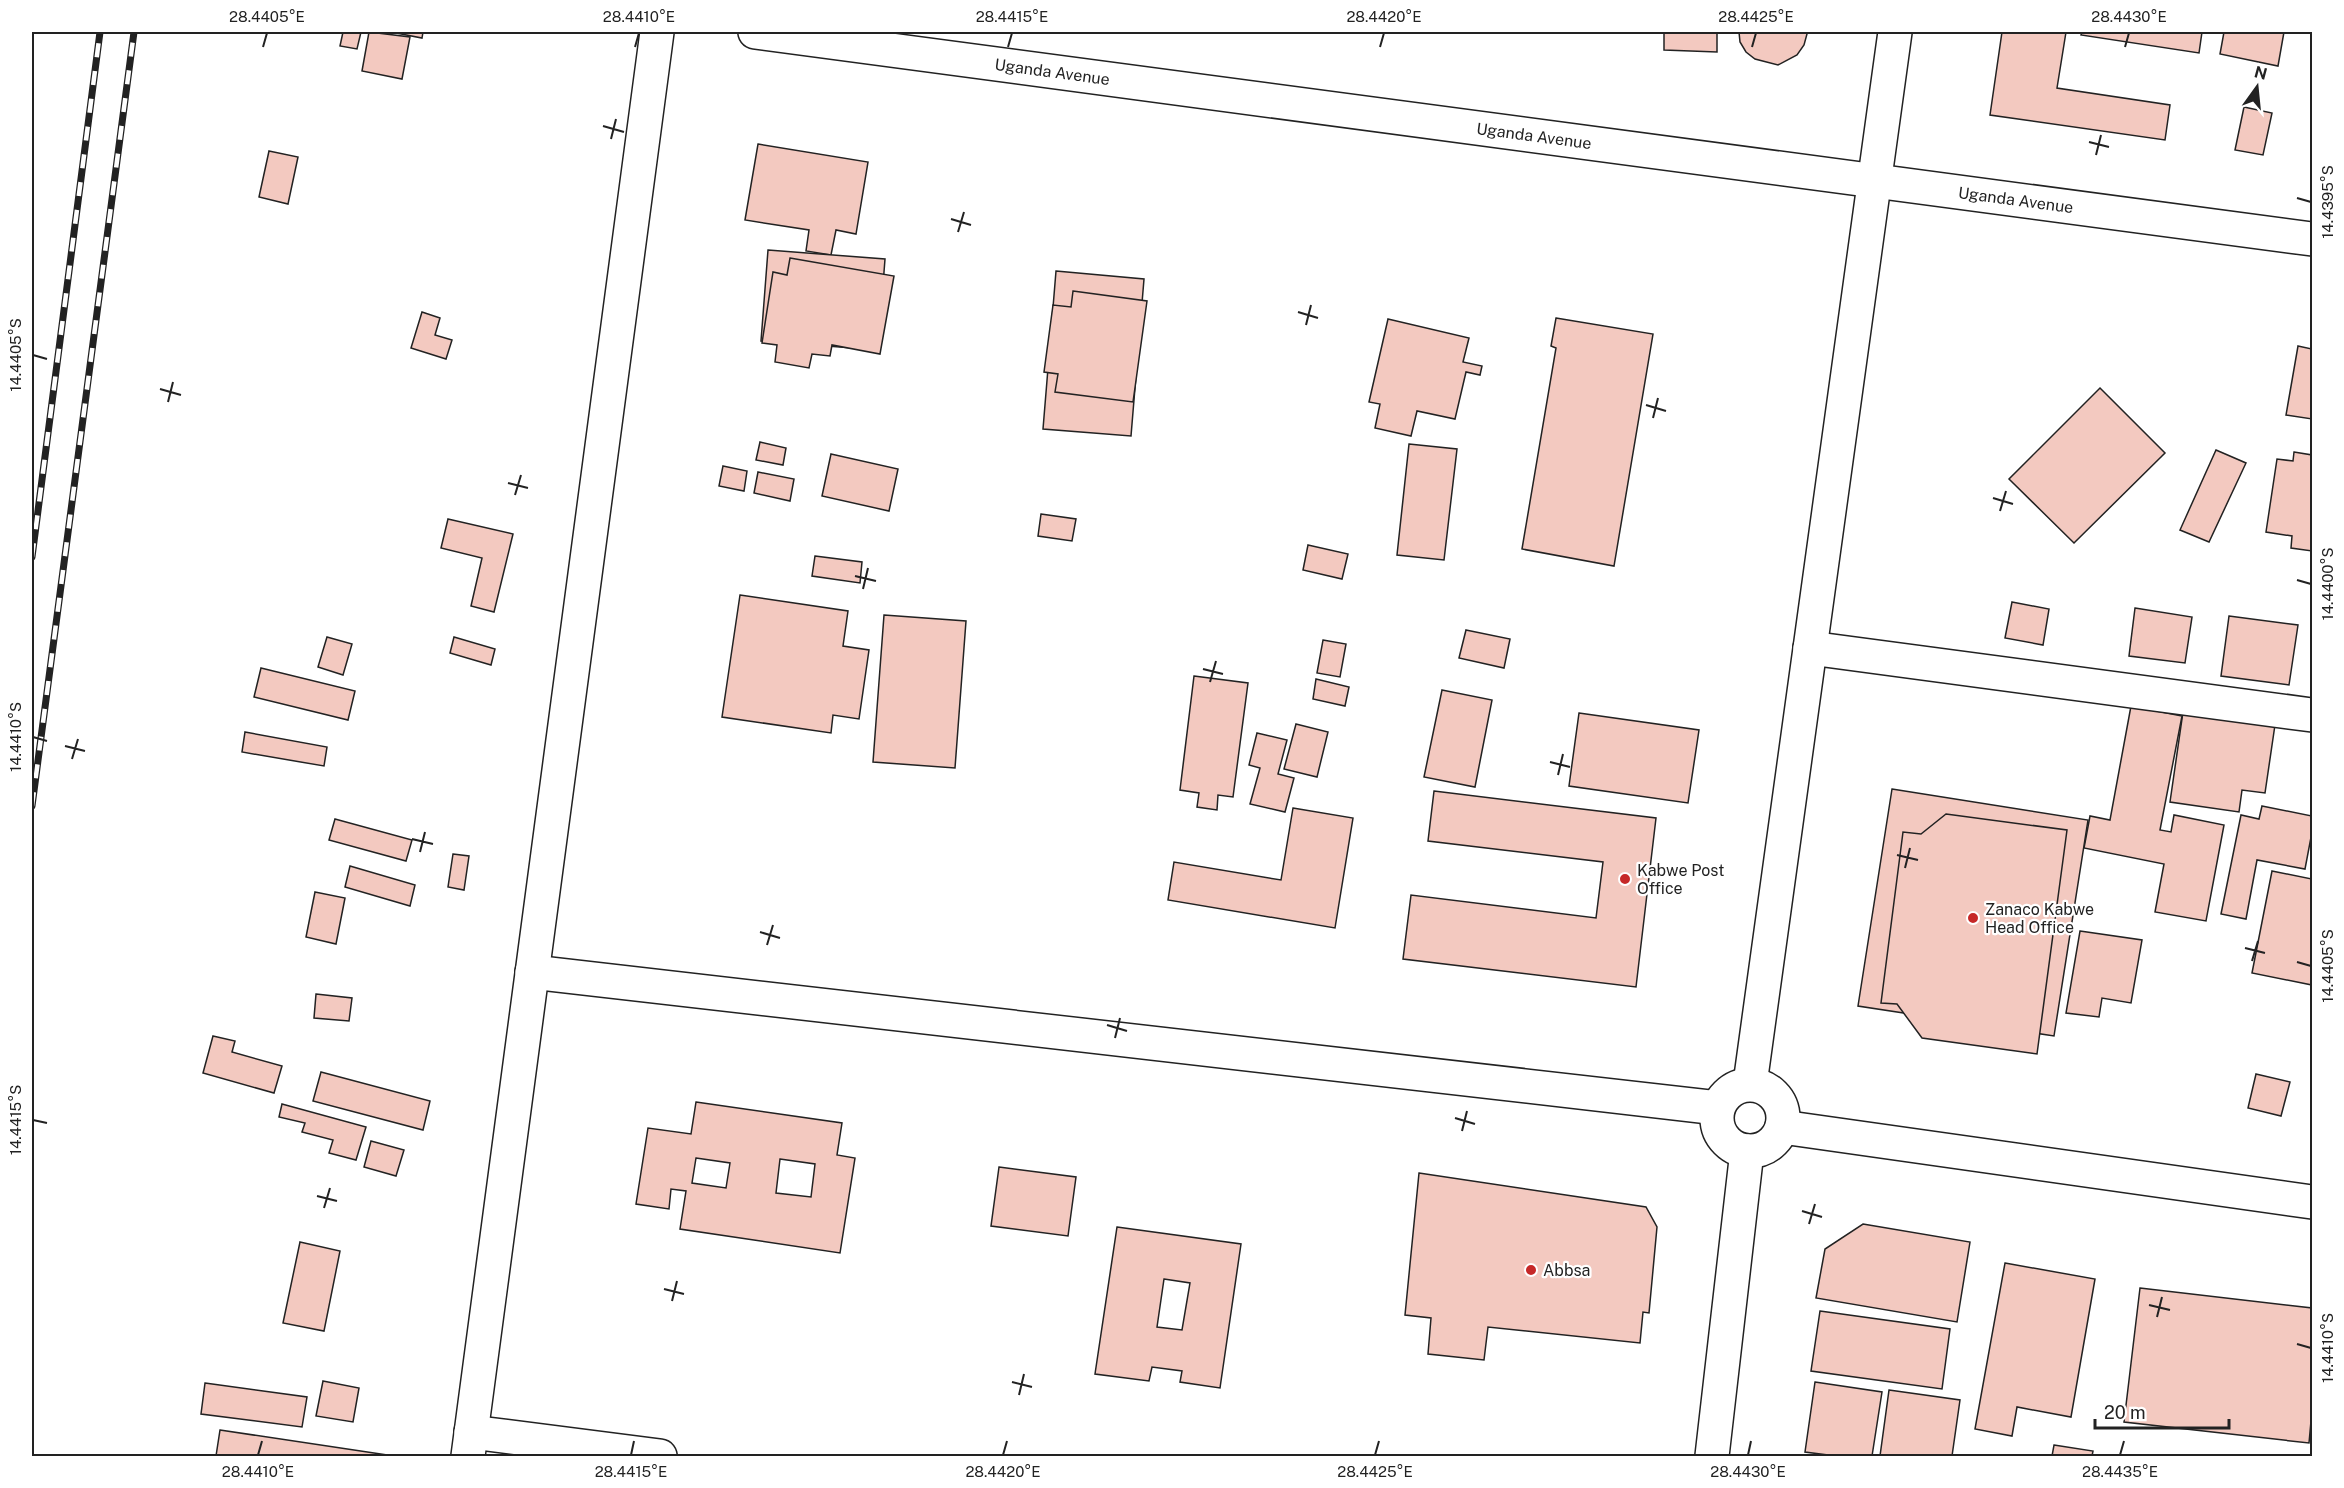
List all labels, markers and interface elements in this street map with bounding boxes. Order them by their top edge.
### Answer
text: 28.4405°E [229,8,305,25]
text: 28.4410°E [603,8,675,25]
text: 28.4415°E [976,8,1048,25]
text: 28.4420°E [1346,8,1422,25]
text: 28.4425°E [1718,8,1794,25]
text: 28.4430°E [2091,8,2167,25]
street label: Uganda Avenue [994,55,1111,89]
north arrow [2227,57,2287,117]
text: N [2252,62,2269,84]
street label: Uganda Avenue [1475,119,1593,153]
text: 14.4395°S [2319,165,2336,239]
street label: Uganda Avenue [1957,183,2075,217]
text: 14.4405°S [7,318,24,392]
text: 14.4400°S [2319,548,2336,620]
text: 14.4410°S [7,702,24,772]
place label: Kabwe Post Office [1637,861,1724,898]
marker: Kabwe Post Office [1618,872,1632,886]
place label: Zanaco Kabwe Head Office [1985,900,2094,937]
marker: Zanaco Kabwe Head Office [1966,911,1980,925]
text: 14.4405°S [2319,929,2336,1003]
text: 14.4415°S [7,1085,24,1155]
place label: Abbsa [1543,1261,1590,1280]
marker: Abbsa [1524,1263,1538,1277]
text: 14.4410°S [2319,1313,2336,1383]
scale bar [2095,1392,2228,1430]
text: 20 m [2104,1402,2146,1423]
text: 28.4410°E [222,1463,294,1480]
text: 28.4415°E [595,1463,667,1480]
text: 28.4420°E [965,1463,1041,1480]
text: 28.4425°E [1337,1463,1413,1480]
text: 28.4430°E [1710,1463,1786,1480]
text: 28.4435°E [2082,1463,2158,1480]

